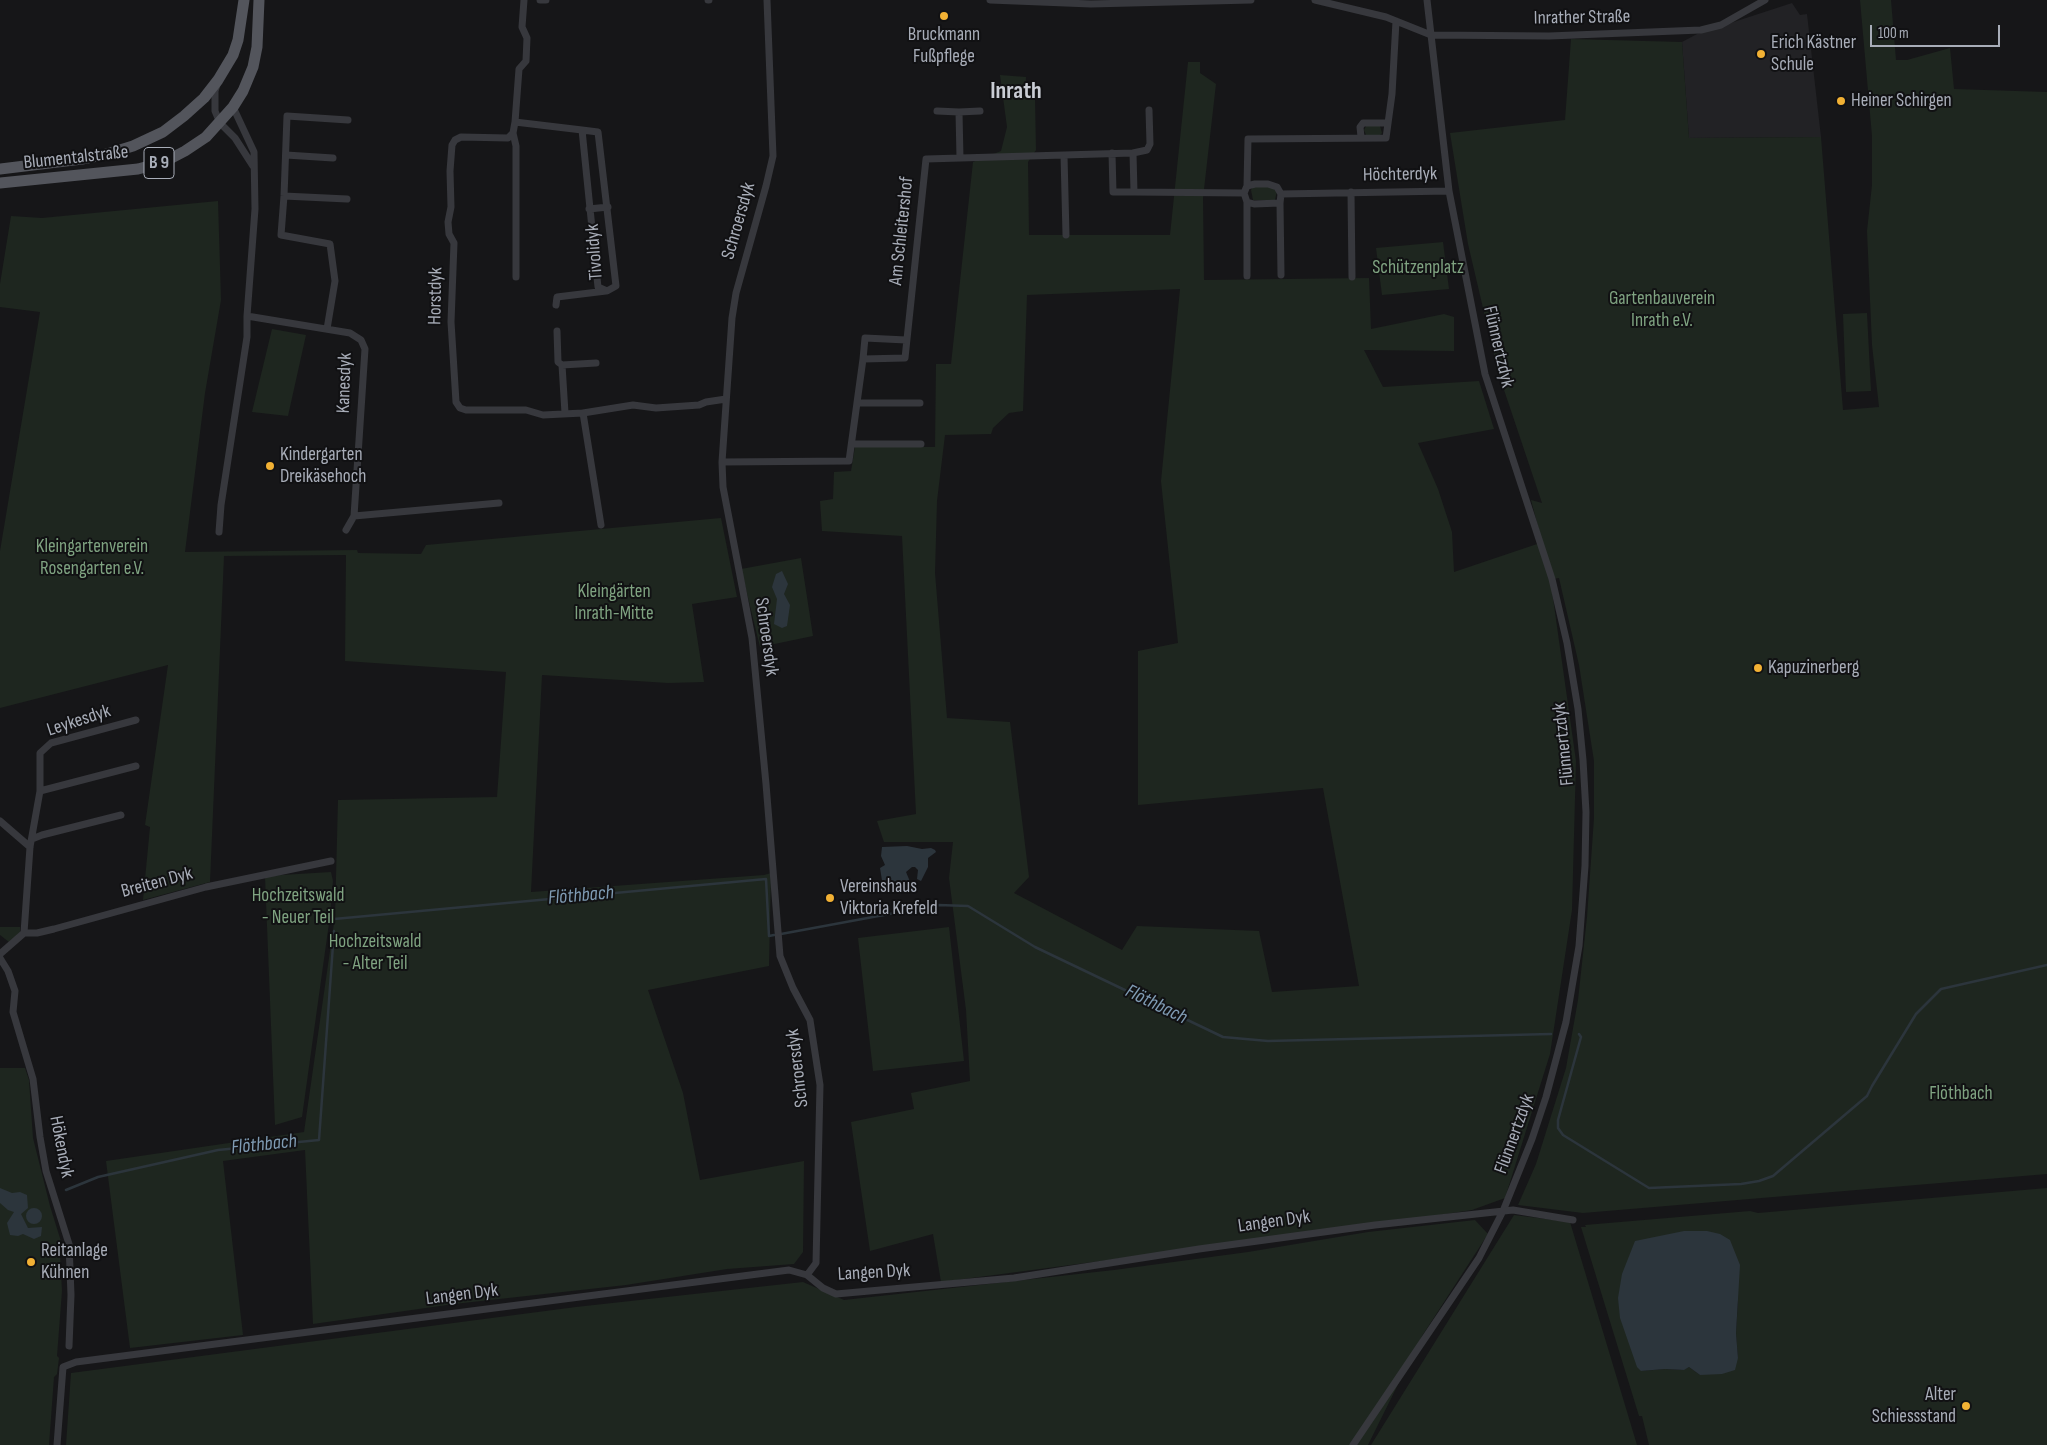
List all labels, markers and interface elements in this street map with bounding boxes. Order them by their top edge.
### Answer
street label: Inrather Straße [1534,6,1630,30]
marker: Bruckmann Fußpflege [938,10,950,22]
scale bar [1872,15,2002,47]
place label: Bruckmann Fußpflege [908,24,980,68]
text: 100 m [1878,24,1909,43]
place label: Erich Kästner Schule [1771,32,1856,76]
marker: Erich Kästner Schule [1755,48,1767,60]
district label: Inrath [990,78,1042,106]
place label: Heiner Schirgen [1851,90,1952,112]
marker: Heiner Schirgen [1835,95,1847,107]
street label: Blumentalstraße [22,141,130,175]
road number: B 9 [144,148,174,178]
street label: Höchterdyk [1363,163,1437,187]
street label: Am Schleitershof [885,176,919,286]
street label: Schroersdyk [717,180,761,262]
street label: Tivolidyk [582,223,608,281]
park label: Schützenplatz [1372,257,1464,279]
street label: Horstdyk [424,267,448,325]
park label: Gartenbauverein Inrath e.V. [1609,288,1715,332]
street label: Flünnertzdyk [1478,304,1518,390]
street label: Kanesdyk [333,352,357,414]
place label: Kindergarten Dreikäsehoch [280,444,366,488]
marker: Kindergarten Dreikäsehoch [264,460,276,472]
park label: Kleingartenverein Rosengarten e.V. [36,536,148,580]
park label: Kleingärten Inrath-Mitte [574,581,654,625]
street label: Schroersdyk [749,596,783,678]
place label: Kapuzinerberg [1768,657,1859,679]
marker: Kapuzinerberg [1752,662,1764,674]
street label: Leykesdyk [44,700,114,742]
street label: Flünnertzdyk [1548,701,1580,787]
street label: Breiten Dyk [119,863,195,903]
place label: Vereinshaus Viktoria Krefeld [840,876,938,920]
water label: Flöthbach [547,881,615,911]
park label: Hochzeitswald - Neuer Teil [252,885,344,929]
marker: Vereinshaus Viktoria Krefeld [824,892,836,904]
park label: Hochzeitswald - Alter Teil [329,931,421,975]
water label: Flöthbach [1121,980,1191,1030]
street label: Schroersdyk [782,1027,814,1109]
park label: Flöthbach [1929,1083,1993,1105]
street label: Flünnertzdyk [1490,1091,1540,1177]
street label: Hökendyk [44,1114,78,1180]
water label: Flöthbach [230,1130,298,1160]
street label: Langen Dyk [1236,1206,1312,1238]
place label: Reitanlage Kühnen [41,1240,108,1284]
marker: Reitanlage Kühnen [25,1256,37,1268]
street label: Langen Dyk [837,1260,911,1286]
street label: Langen Dyk [425,1279,499,1311]
place label: Alter Schiessstand [1872,1384,1956,1428]
marker: Alter Schiessstand [1960,1400,1972,1412]

